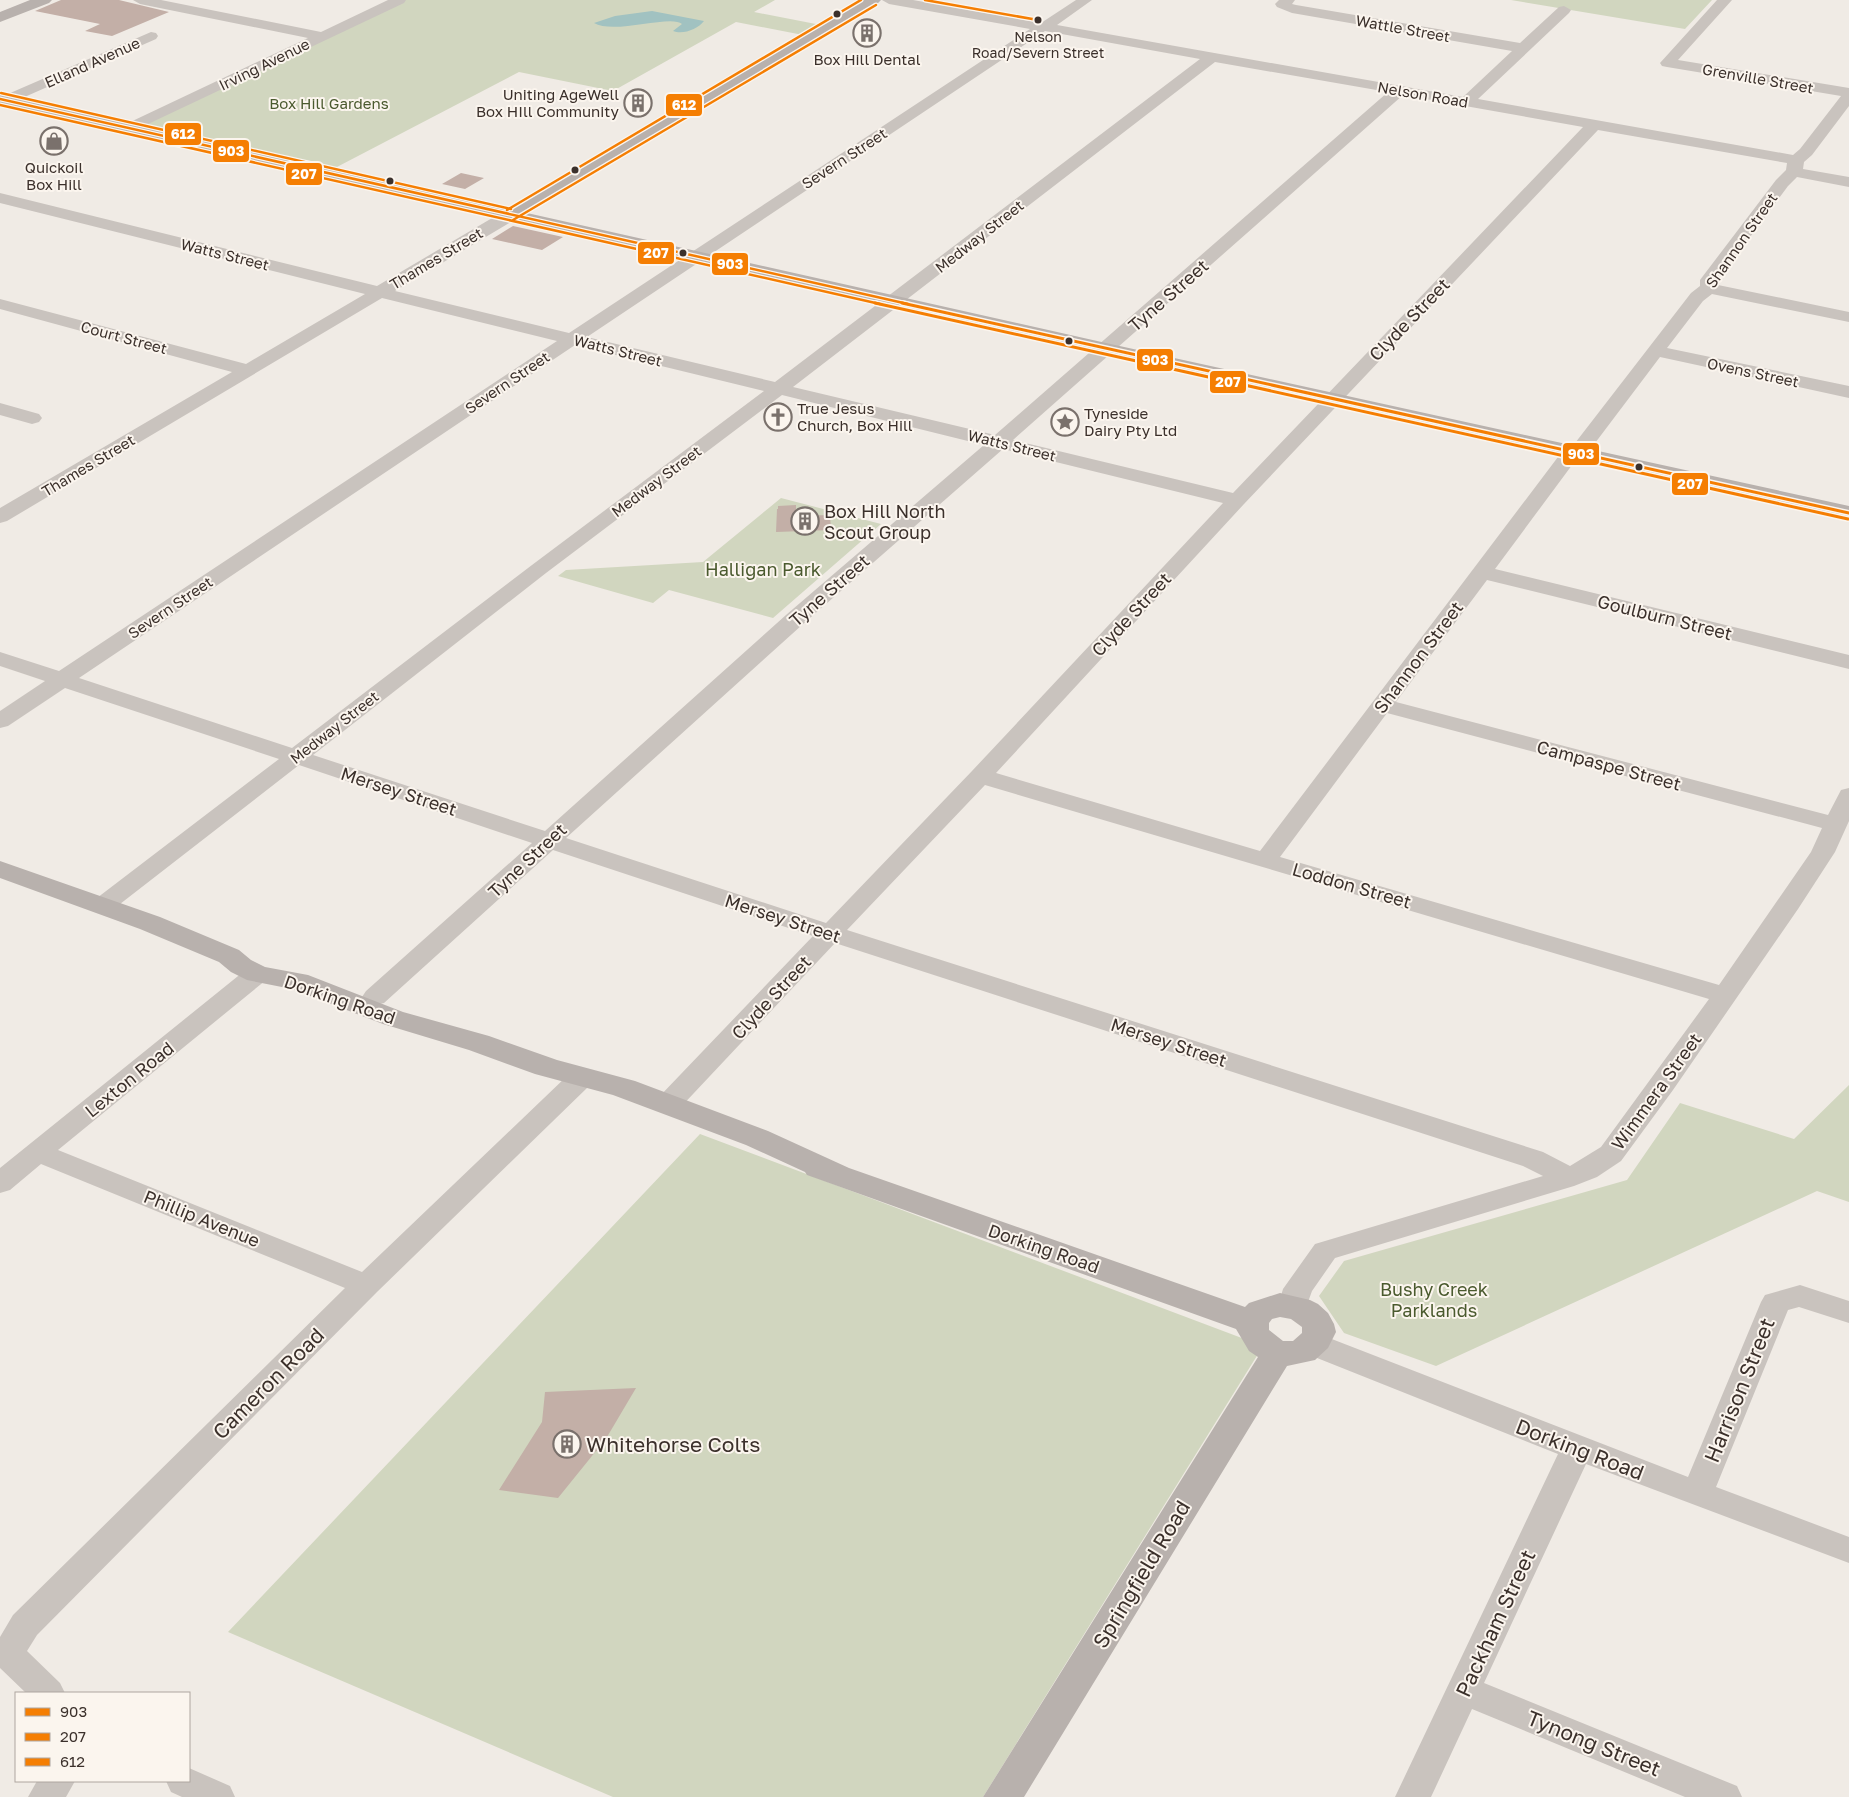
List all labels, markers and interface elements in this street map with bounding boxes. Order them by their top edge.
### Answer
unlabelled marker [832,9,842,19]
street label: Wattle Street [1354,11,1452,45]
marker: Nelson Road/Severn Street [1033,15,1043,25]
building icon: Box Hill Dental [852,18,882,48]
place label: Nelson Road/Severn Street [972,28,1104,61]
street label: Elland Avenue [42,33,143,91]
street label: Irving Avenue [216,34,313,94]
place label: Box Hill Dental [813,50,921,68]
street label: Grenville Street [1701,59,1815,97]
street label: Nelson Road [1376,77,1470,111]
place label: Uniting AgeWell Box HIll Community [476,85,620,120]
building icon: Uniting AgeWell Box HIll Community [623,88,653,118]
line badge: 612 [665,93,703,117]
park label: Box Hill Gardens [269,94,389,112]
text: 612 [672,96,697,113]
line badge: 612 [164,122,202,146]
street label: Severn Street [798,124,890,192]
text: 612 [171,125,196,142]
shop icon: Quickoil Box Hill [39,126,69,156]
line badge: 903 [212,139,250,163]
text: 903 [218,142,244,159]
place label: Quickoil Box Hill [25,158,83,193]
line badge: 207 [285,162,323,186]
text: 207 [291,165,317,182]
unlabelled marker [570,165,580,175]
unlabelled marker [385,176,395,186]
street label: Shannon Street [1701,189,1781,291]
street label: Medway Street [931,196,1027,276]
street label: Thames Street [386,223,486,293]
street label: Watts Street [179,234,271,274]
line badge: 207 [637,241,675,265]
text: 207 [643,244,669,261]
unlabelled marker [678,248,688,258]
line badge: 903 [711,252,749,276]
street label: Tyne Street [1123,254,1213,336]
text: 903 [717,255,743,272]
street label: Clyde Street [1364,273,1454,365]
street label: Court Street [79,317,169,357]
street label: Watts Street [572,330,664,370]
unlabelled marker [1064,336,1074,346]
street label: Severn Street [461,347,553,417]
line badge: 903 [1136,348,1174,372]
text: 903 [1142,351,1168,368]
street label: Ovens Street [1706,354,1800,390]
line badge: 207 [1209,370,1247,394]
text: 207 [1215,373,1241,390]
place label: True Jesus Church, Box Hill [797,399,913,434]
church icon: True Jesus Church, Box Hill [763,402,793,432]
place label: Tyneside Dairy Pty Ltd [1084,404,1177,439]
place icon: Tyneside Dairy Pty Ltd [1050,407,1080,437]
street label: Watts Street [966,425,1058,465]
street label: Thames Street [38,430,138,500]
street label: Medway Street [608,441,704,521]
line badge: 903 [1562,442,1600,466]
text: 903 [1568,445,1594,462]
unlabelled marker [1634,462,1644,472]
line badge: 207 [1671,472,1709,496]
text: 207 [1677,475,1703,492]
place label: Box Hill North Scout Group [824,500,946,543]
building icon: Box Hill North Scout Group [790,506,820,536]
street label: Tyne Street [784,549,874,631]
park label: Halligan Park [705,558,821,580]
street label: Clyde Street [1087,567,1175,661]
street label: Severn Street [124,572,216,642]
street label: Goulburn Street [1595,590,1735,644]
street label: Shannon Street [1369,597,1467,717]
street label: Medway Street [286,687,382,767]
street label: Campaspe Street [1534,735,1684,795]
street label: Mersey Street [338,762,460,820]
street label: Tyne Street [483,818,571,902]
street label: Loddon Street [1290,858,1414,912]
street label: Mersey Street [722,889,844,947]
street label: Clyde Street [727,950,815,1044]
street label: Dorking Road [282,970,398,1028]
street label: Mersey Street [1108,1013,1230,1071]
street label: Wimmera Street [1606,1028,1706,1154]
street label: Lexton Road [80,1036,178,1122]
street label: Phillip Avenue [141,1185,263,1251]
street label: Dorking Road [986,1219,1102,1277]
park label: Bushy Creek Parklands [1380,1278,1488,1321]
street label: Harrison Street [1698,1314,1780,1466]
street label: Cameron Road [207,1322,329,1444]
street label: Dorking Road [1512,1413,1648,1485]
building icon: Whitehorse Colts [552,1429,582,1459]
place label: Whitehorse Colts [586,1431,760,1457]
street label: Springfield Road [1087,1495,1195,1653]
street label: Packham Street [1450,1545,1540,1701]
legend [15,1692,190,1782]
text: 903 [60,1702,87,1720]
street label: Tynong Street [1523,1704,1665,1782]
text: 207 [60,1727,86,1745]
text: 612 [60,1752,85,1770]

